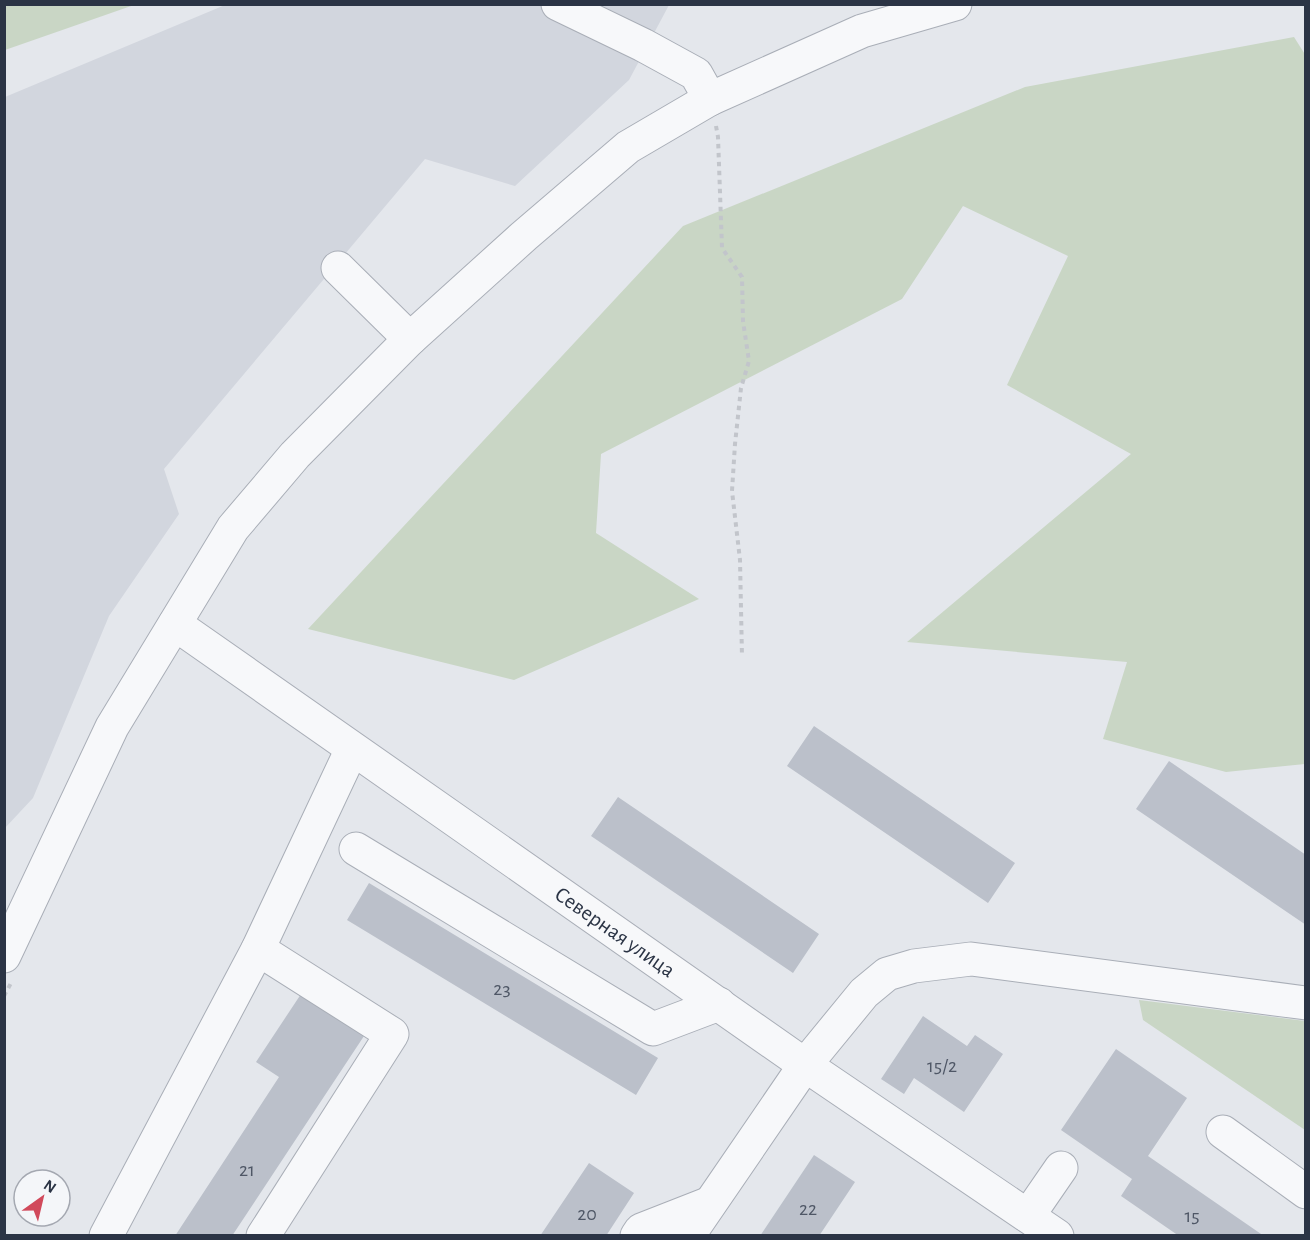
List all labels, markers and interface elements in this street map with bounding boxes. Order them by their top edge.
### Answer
street label: Северная улица [551,882,679,981]
house number: 23 [493,979,511,999]
house number: 15/2 [927,1056,957,1076]
house number: 21 [239,1160,255,1180]
north arrow [12,1168,72,1228]
text: N [41,1177,59,1196]
house number: 22 [799,1199,817,1219]
house number: 20 [577,1204,597,1224]
house number: 15 [1184,1206,1200,1226]

